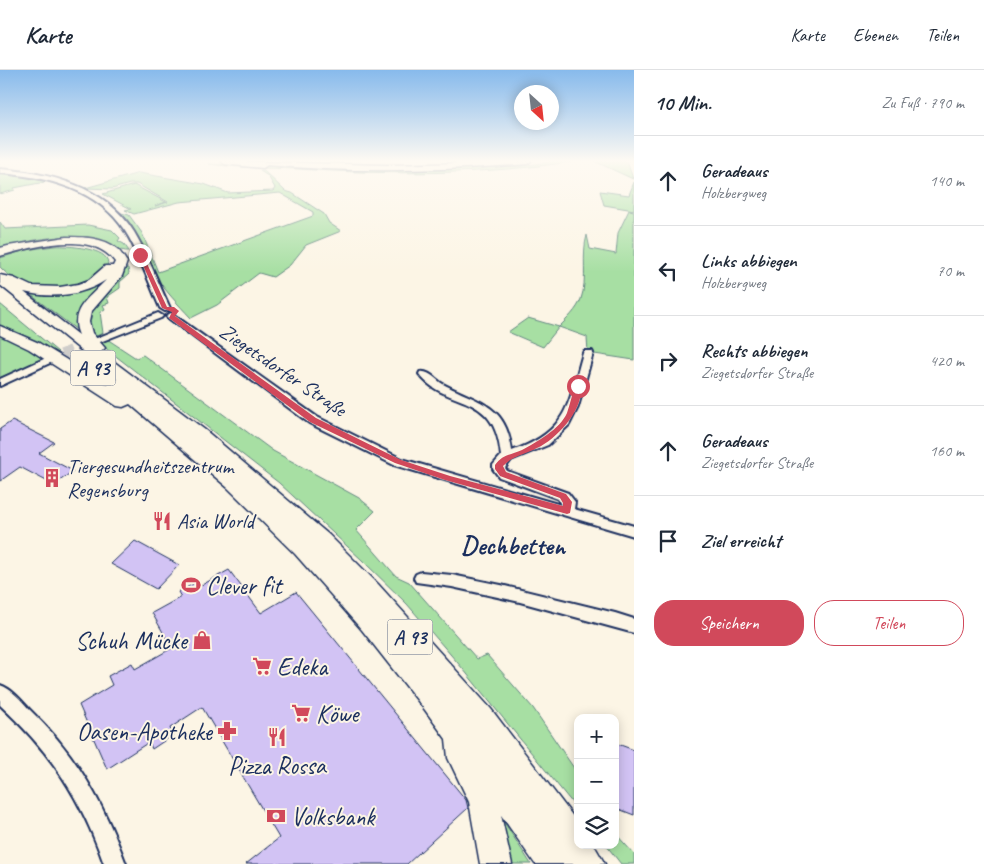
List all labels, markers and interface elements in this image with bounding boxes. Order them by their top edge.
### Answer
text: Karte [25,20,72,50]
text: Karte [790,24,825,46]
text: Ebenen [853,24,898,46]
text: Teilen [926,24,959,46]
north arrow [514,85,559,130]
text: 10 Min. [654,90,711,116]
text: Zu Fuß · 790 m [881,93,964,113]
text: Geradeaus [701,159,768,183]
icon: ahead [654,167,682,195]
text: 140 m [930,171,964,191]
text: Holzbergweg [701,183,766,203]
route end [129,244,152,267]
text: Links abbiegen [701,249,797,273]
icon: left [654,257,682,285]
text: 70 m [937,261,964,281]
text: Holzbergweg [701,273,766,293]
street label: Ziegetsdorfer Straße [215,318,353,423]
text: Rechts abbiegen [701,339,807,363]
icon: right [654,347,682,375]
road number: A 93 [70,350,116,386]
text: 420 m [930,351,964,371]
text: Ziegetsdorfer Straße [701,363,813,383]
route start [567,375,590,398]
text: Geradeaus [701,429,768,453]
icon: ahead [654,437,682,465]
text: 160 m [930,441,964,461]
place label: Tiergesundheitszentrum Regensburg [67,453,235,503]
text: Ziegetsdorfer Straße [701,453,813,473]
building icon: Tiergesundheitszentrum Regensburg [41,467,63,489]
place label: Asia World [177,508,258,534]
restaurant icon: Asia World [151,510,173,532]
icon: arrive [654,527,682,555]
district label: Dechbetten [461,529,567,562]
text: Ziel erreicht [701,529,781,553]
place label: Clever fit [206,570,284,602]
sports icon: Clever fit [180,574,202,596]
button: Speichern [654,600,804,646]
button: Teilen [814,600,964,646]
road number: A 93 [388,620,432,654]
place label: Schuh Mücke [75,625,189,657]
shop icon: Schuh Mücke [191,629,213,651]
place label: Edeka [277,651,329,683]
supermarket icon: Edeka [251,655,273,677]
place label: Köwe [316,698,360,730]
supermarket icon: Köwe [290,702,312,724]
map controls [574,714,619,849]
button: + [574,714,619,759]
place label: Oasen-Apotheke [77,716,214,748]
pharmacy icon: Oasen-Apotheke [216,720,238,742]
restaurant icon: Pizza Rossa [266,726,288,748]
place label: Pizza Rossa [228,750,328,782]
button: − [574,759,619,804]
place label: Volksbank [291,801,376,833]
button: layers [574,804,619,849]
bank icon: Volksbank [265,805,287,827]

